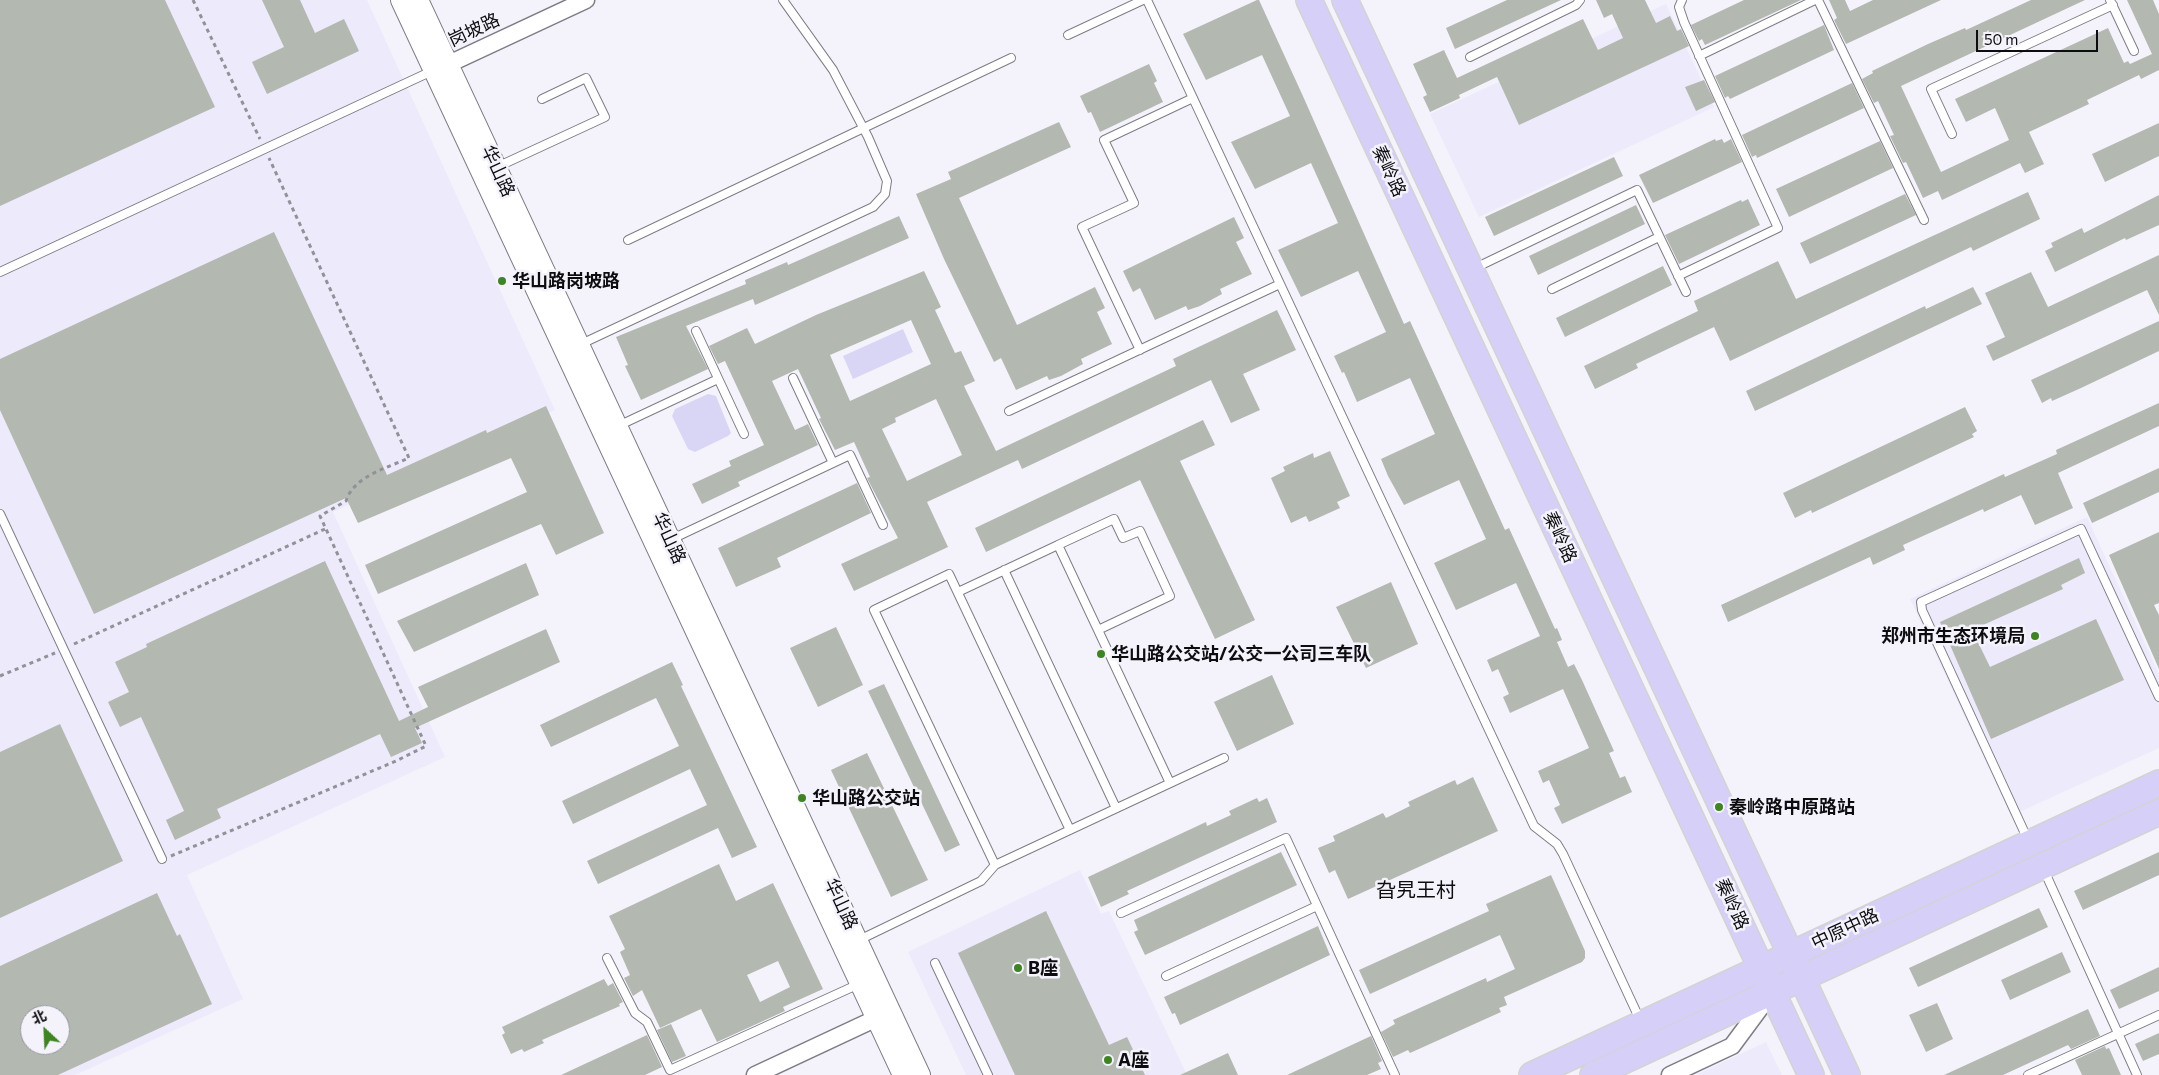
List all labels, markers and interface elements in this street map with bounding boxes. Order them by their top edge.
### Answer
street label: 岗坡路 [445,9,503,51]
scale bar [1979,20,2102,52]
text: 50 m [1984,30,2018,48]
street label: 华山路 [477,142,519,200]
street label: 秦岭路 [1368,142,1410,200]
place label: 华山路岗坡路 [512,270,620,292]
marker: 华山路岗坡路 [496,275,508,287]
street label: 秦岭路 [1539,508,1581,566]
street label: 华山路 [648,509,690,567]
place label: 郑州市生态环境局 [1881,625,2025,647]
marker: 郑州市生态环境局 [2029,630,2041,642]
place label: 华山路公交站/公交一公司三车队 [1111,643,1371,665]
marker: 华山路公交站/公交一公司三车队 [1095,648,1107,660]
place label: 华山路公交站 [812,787,920,809]
marker: 华山路公交站 [796,792,808,804]
place label: 秦岭路中原路站 [1729,796,1855,818]
marker: 秦岭路中原路站 [1713,801,1725,813]
street label: 华山路 [820,875,862,933]
street label: 秦岭路 [1711,875,1753,933]
district label: 旮旯王村 [1376,878,1456,902]
street label: 中原中路 [1808,904,1882,954]
place label: B座 [1028,957,1058,979]
marker: B座 [1012,962,1024,974]
north arrow [20,1005,70,1055]
text: 北 [29,1006,49,1028]
place label: A座 [1118,1049,1149,1071]
marker: A座 [1102,1054,1114,1066]

